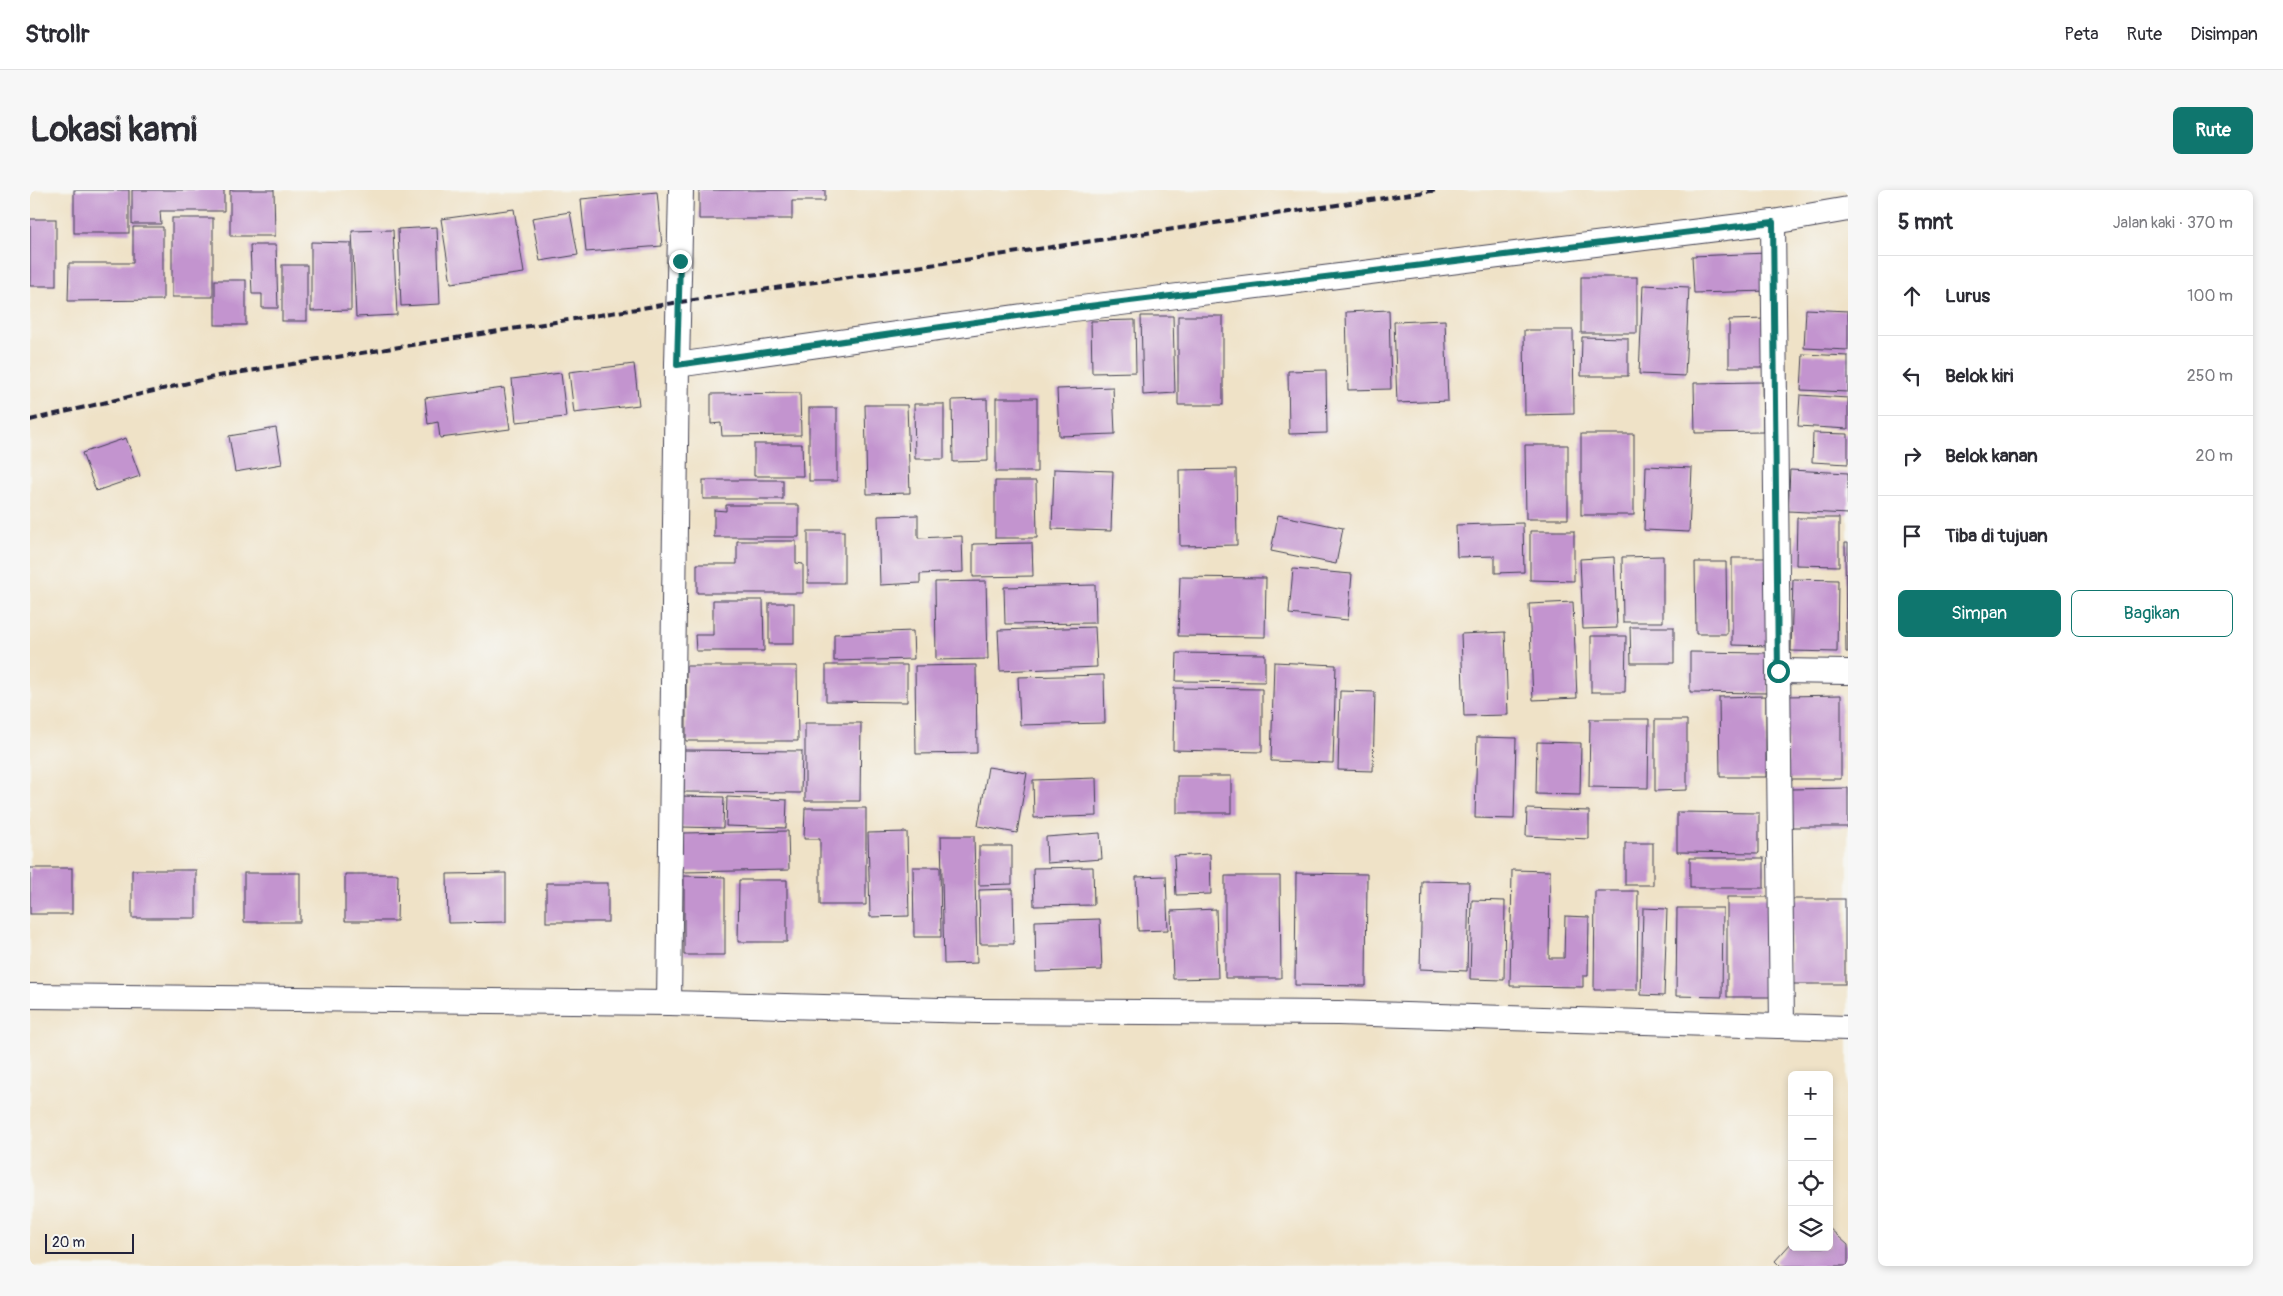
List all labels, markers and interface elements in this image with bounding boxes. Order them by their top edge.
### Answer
text: Strollr [25,20,90,49]
text: Peta [2064,23,2099,46]
text: Rute [2127,23,2162,46]
text: Disimpan [2190,23,2258,46]
button: Rute [2173,107,2253,154]
text: Lokasi kami [30,108,197,152]
text: 5 mnt [1898,209,1953,236]
text: Jalan kaki · 370 m [2113,213,2233,233]
route end [669,250,692,273]
icon: ahead [1898,282,1926,310]
text: Lurus [1945,284,1990,308]
text: 100 m [2187,286,2233,306]
icon: left [1898,362,1926,390]
text: Belok kiri [1945,364,2013,388]
text: 250 m [2187,366,2233,386]
icon: right [1898,442,1926,470]
text: Belok kanan [1945,444,2038,468]
text: 20 m [2195,446,2233,466]
icon: arrive [1898,522,1926,550]
text: Tiba di tujuan [1945,524,2048,548]
button: Simpan [1898,590,2061,637]
button: Bagikan [2071,590,2233,637]
route start [1767,660,1790,683]
map controls [1788,1071,1833,1251]
button: + [1788,1071,1833,1116]
button: − [1788,1116,1833,1161]
button: locate [1788,1161,1833,1206]
button: layers [1788,1206,1833,1251]
scale bar [45,1231,134,1254]
text: 20 m [52,1234,85,1251]

